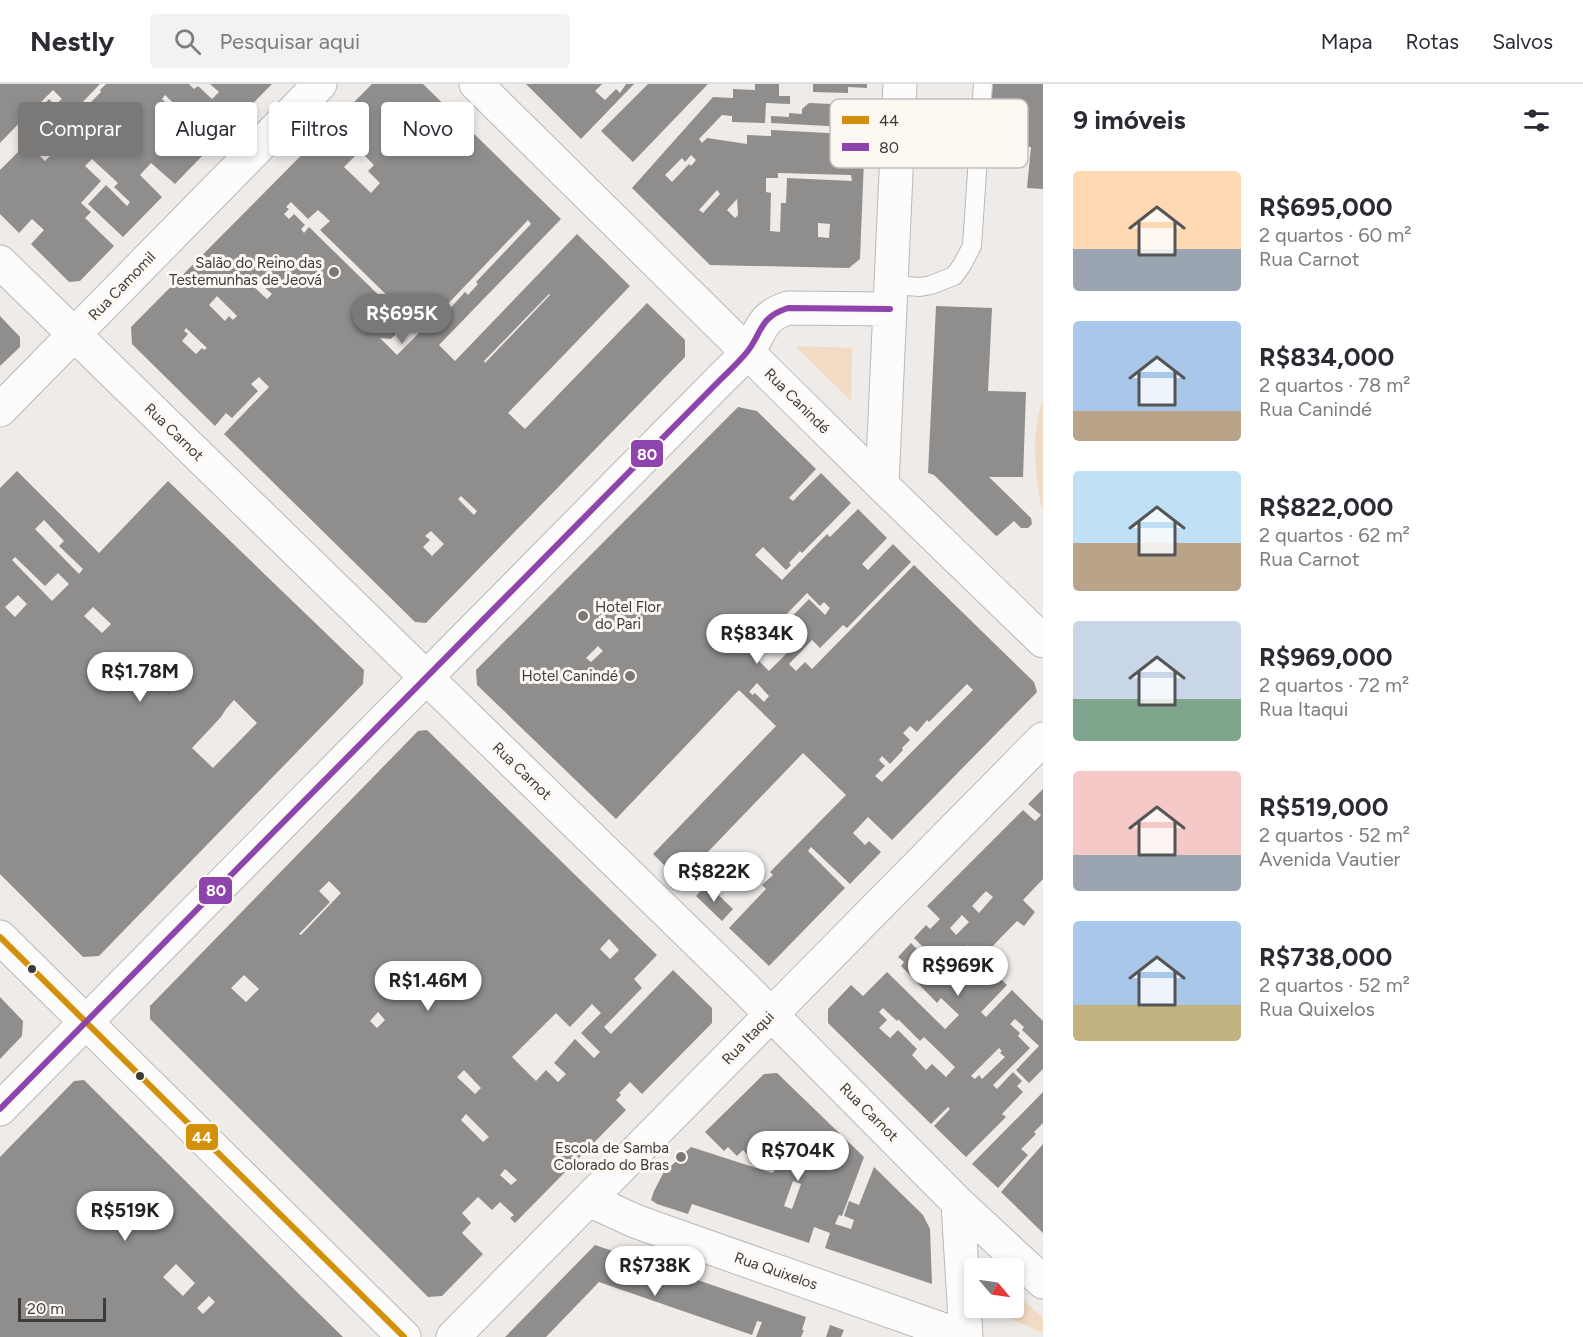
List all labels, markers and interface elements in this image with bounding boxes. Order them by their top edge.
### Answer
search box [150,14,570,68]
text: Nestly [30,24,114,58]
icon: search [171,25,204,58]
text: Pesquisar aqui [219,28,360,55]
text: Mapa [1321,29,1372,54]
text: Rotas [1405,29,1459,54]
text: Salvos [1492,29,1553,54]
legend [830,99,1028,168]
chip: Comprar [18,102,143,156]
chip: Alugar [155,102,257,156]
chip: Filtros [269,102,369,156]
chip: Novo [381,102,474,156]
text: 9 imóveis [1073,104,1186,136]
icon: filters [1520,104,1553,137]
text: 44 [879,111,899,130]
text: 80 [879,138,899,157]
text: R$695,000 [1259,191,1393,223]
icon: home [1121,195,1193,267]
text: 2 quartos · 60 m² [1259,223,1412,247]
text: Rua Carnot [1259,247,1360,271]
street label: Rua Camomil [85,248,159,324]
place label: Salão do Reino das Testemunhas de Jeová [169,254,322,289]
marker: Salão do Reino das Testemunhas de Jeová [327,265,341,279]
pin: R$695K [353,294,451,345]
text: R$695K [366,301,438,325]
text: R$834,000 [1259,341,1394,373]
icon: home [1121,345,1193,417]
street label: Rua Canindé [761,365,833,437]
text: 2 quartos · 78 m² [1259,373,1410,397]
text: Rua Canindé [1259,397,1372,421]
street label: Rua Carnot [141,399,208,465]
line badge: 80 [630,439,664,468]
text: 80 [637,445,657,464]
text: R$822,000 [1259,491,1393,523]
icon: home [1121,495,1193,567]
text: 2 quartos · 62 m² [1259,523,1410,547]
text: Rua Carnot [1259,547,1360,571]
place label: Hotel Flor do Pari [595,598,661,633]
marker: Hotel Flor do Pari [576,609,590,623]
pin: R$834K [708,614,806,665]
text: R$834K [720,621,794,645]
text: R$969,000 [1259,641,1393,673]
icon: home [1121,645,1193,717]
pin: R$1.78M [85,652,195,703]
text: R$1.78M [101,659,179,683]
place label: Hotel Canindé [522,667,618,685]
marker: Hotel Canindé [623,669,637,683]
text: 2 quartos · 72 m² [1259,673,1409,697]
text: Rua Itaqui [1259,697,1348,721]
street label: Rua Carnot [489,738,556,804]
text: R$519,000 [1259,791,1389,823]
icon: home [1121,795,1193,867]
text: 2 quartos · 52 m² [1259,823,1410,847]
text: Avenida Vautier [1259,847,1400,871]
pin: R$822K [665,852,763,903]
text: R$822K [678,859,750,883]
line badge: 80 [198,876,233,905]
text: 80 [206,881,226,900]
text: R$738,000 [1259,941,1392,973]
icon: home [1121,945,1193,1017]
pin: R$969K [909,946,1007,997]
text: R$969K [922,953,994,977]
pin: R$1.46M [373,961,483,1012]
unlabelled marker [26,963,38,975]
text: R$1.46M [389,968,467,992]
text: 2 quartos · 52 m² [1259,973,1410,997]
text: Rua Quixelos [1259,997,1375,1021]
street label: Rua Itaqui [718,1008,778,1068]
unlabelled marker [134,1070,146,1082]
street label: Rua Carnot [836,1079,902,1145]
line badge: 44 [185,1123,219,1151]
text: 44 [192,1128,212,1147]
pin: R$704K [749,1131,847,1182]
text: R$704K [761,1138,835,1162]
place label: Escola de Samba Colorado do Bras [553,1139,669,1174]
marker: Escola de Samba Colorado do Bras [674,1150,688,1164]
pin: R$519K [76,1191,174,1242]
text: R$519K [91,1198,159,1222]
pin: R$738K [606,1246,704,1297]
street label: Rua Quixelos [732,1248,820,1294]
text: R$738K [619,1253,691,1277]
north arrow [964,1258,1024,1318]
map controls [964,1258,1024,1318]
scale bar [18,1295,106,1322]
text: 20 m [27,1299,64,1318]

